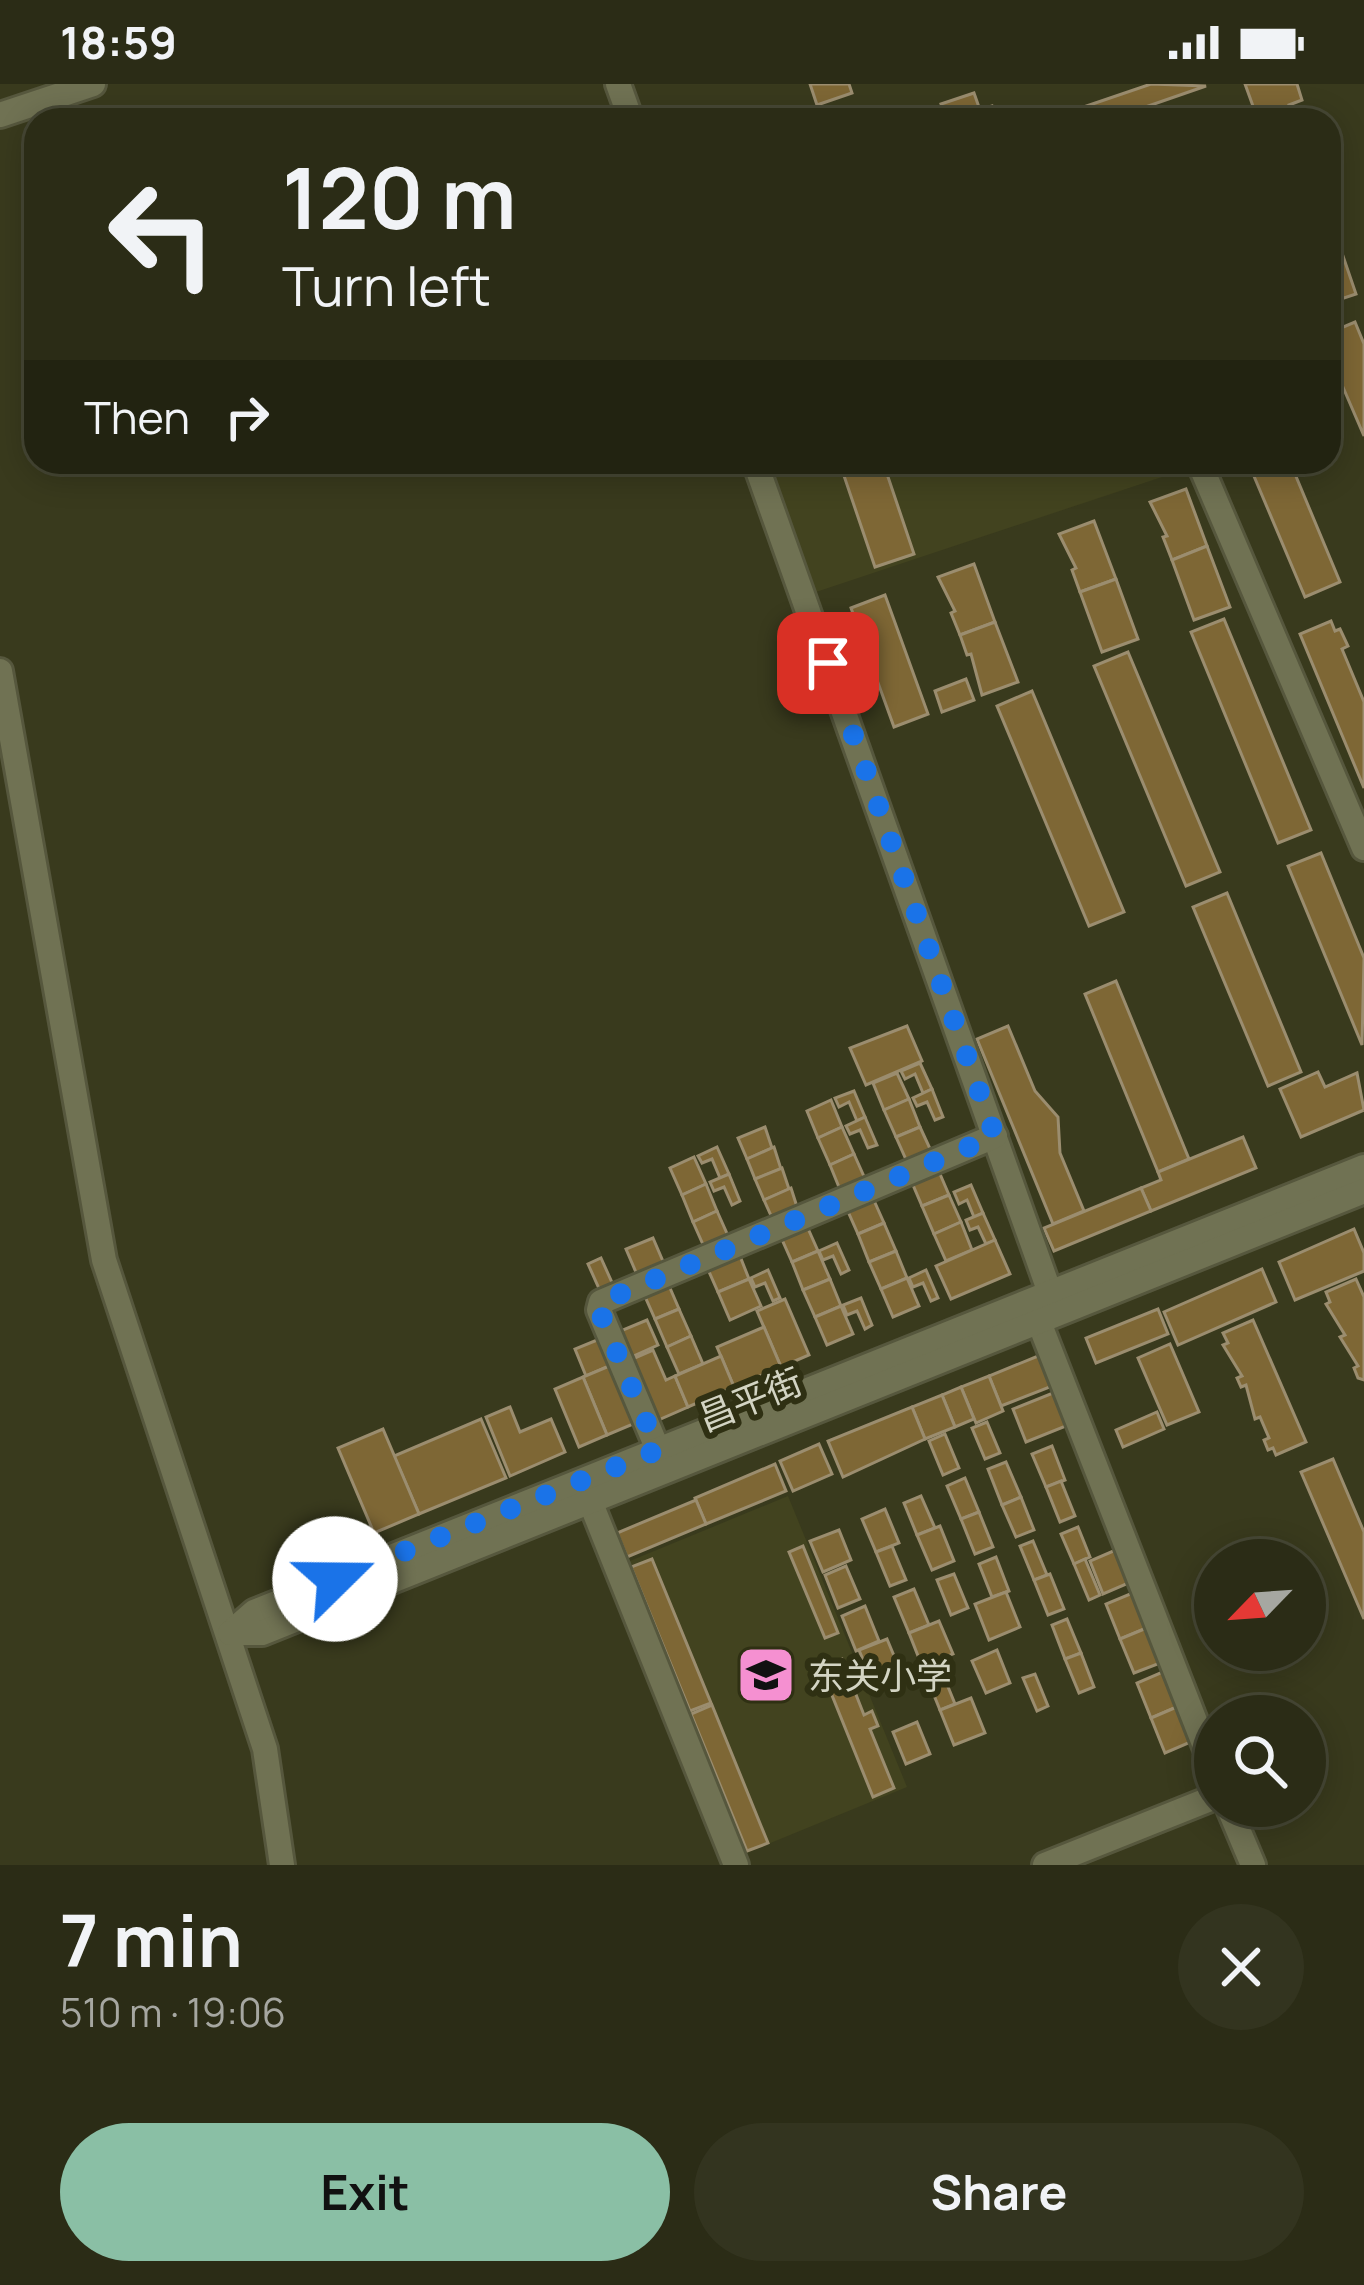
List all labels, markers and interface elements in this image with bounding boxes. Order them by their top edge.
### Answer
text: 18:59 [60,11,177,73]
text: 120 m [282,139,516,254]
icon: left [84,156,240,312]
text: Turn left [282,248,491,322]
icon: right [214,384,280,450]
text: Then [84,386,190,448]
pin [777,612,879,714]
icon: arrive [795,630,861,696]
street label: 昌平街 [691,1356,809,1442]
position arrow [272,1516,398,1642]
north arrow [1194,1539,1326,1671]
map controls [1194,1539,1326,1827]
school or university icon: 东关小学 [735,1644,797,1706]
place label: 东关小学 [808,1651,952,1700]
button: search [1194,1695,1326,1827]
text: 7 min [60,1890,243,1989]
button: close [1178,1904,1304,2030]
text: 510 m · 19:06 [60,1985,286,2039]
button: Exit [60,2123,670,2261]
button: Share [694,2123,1304,2261]

